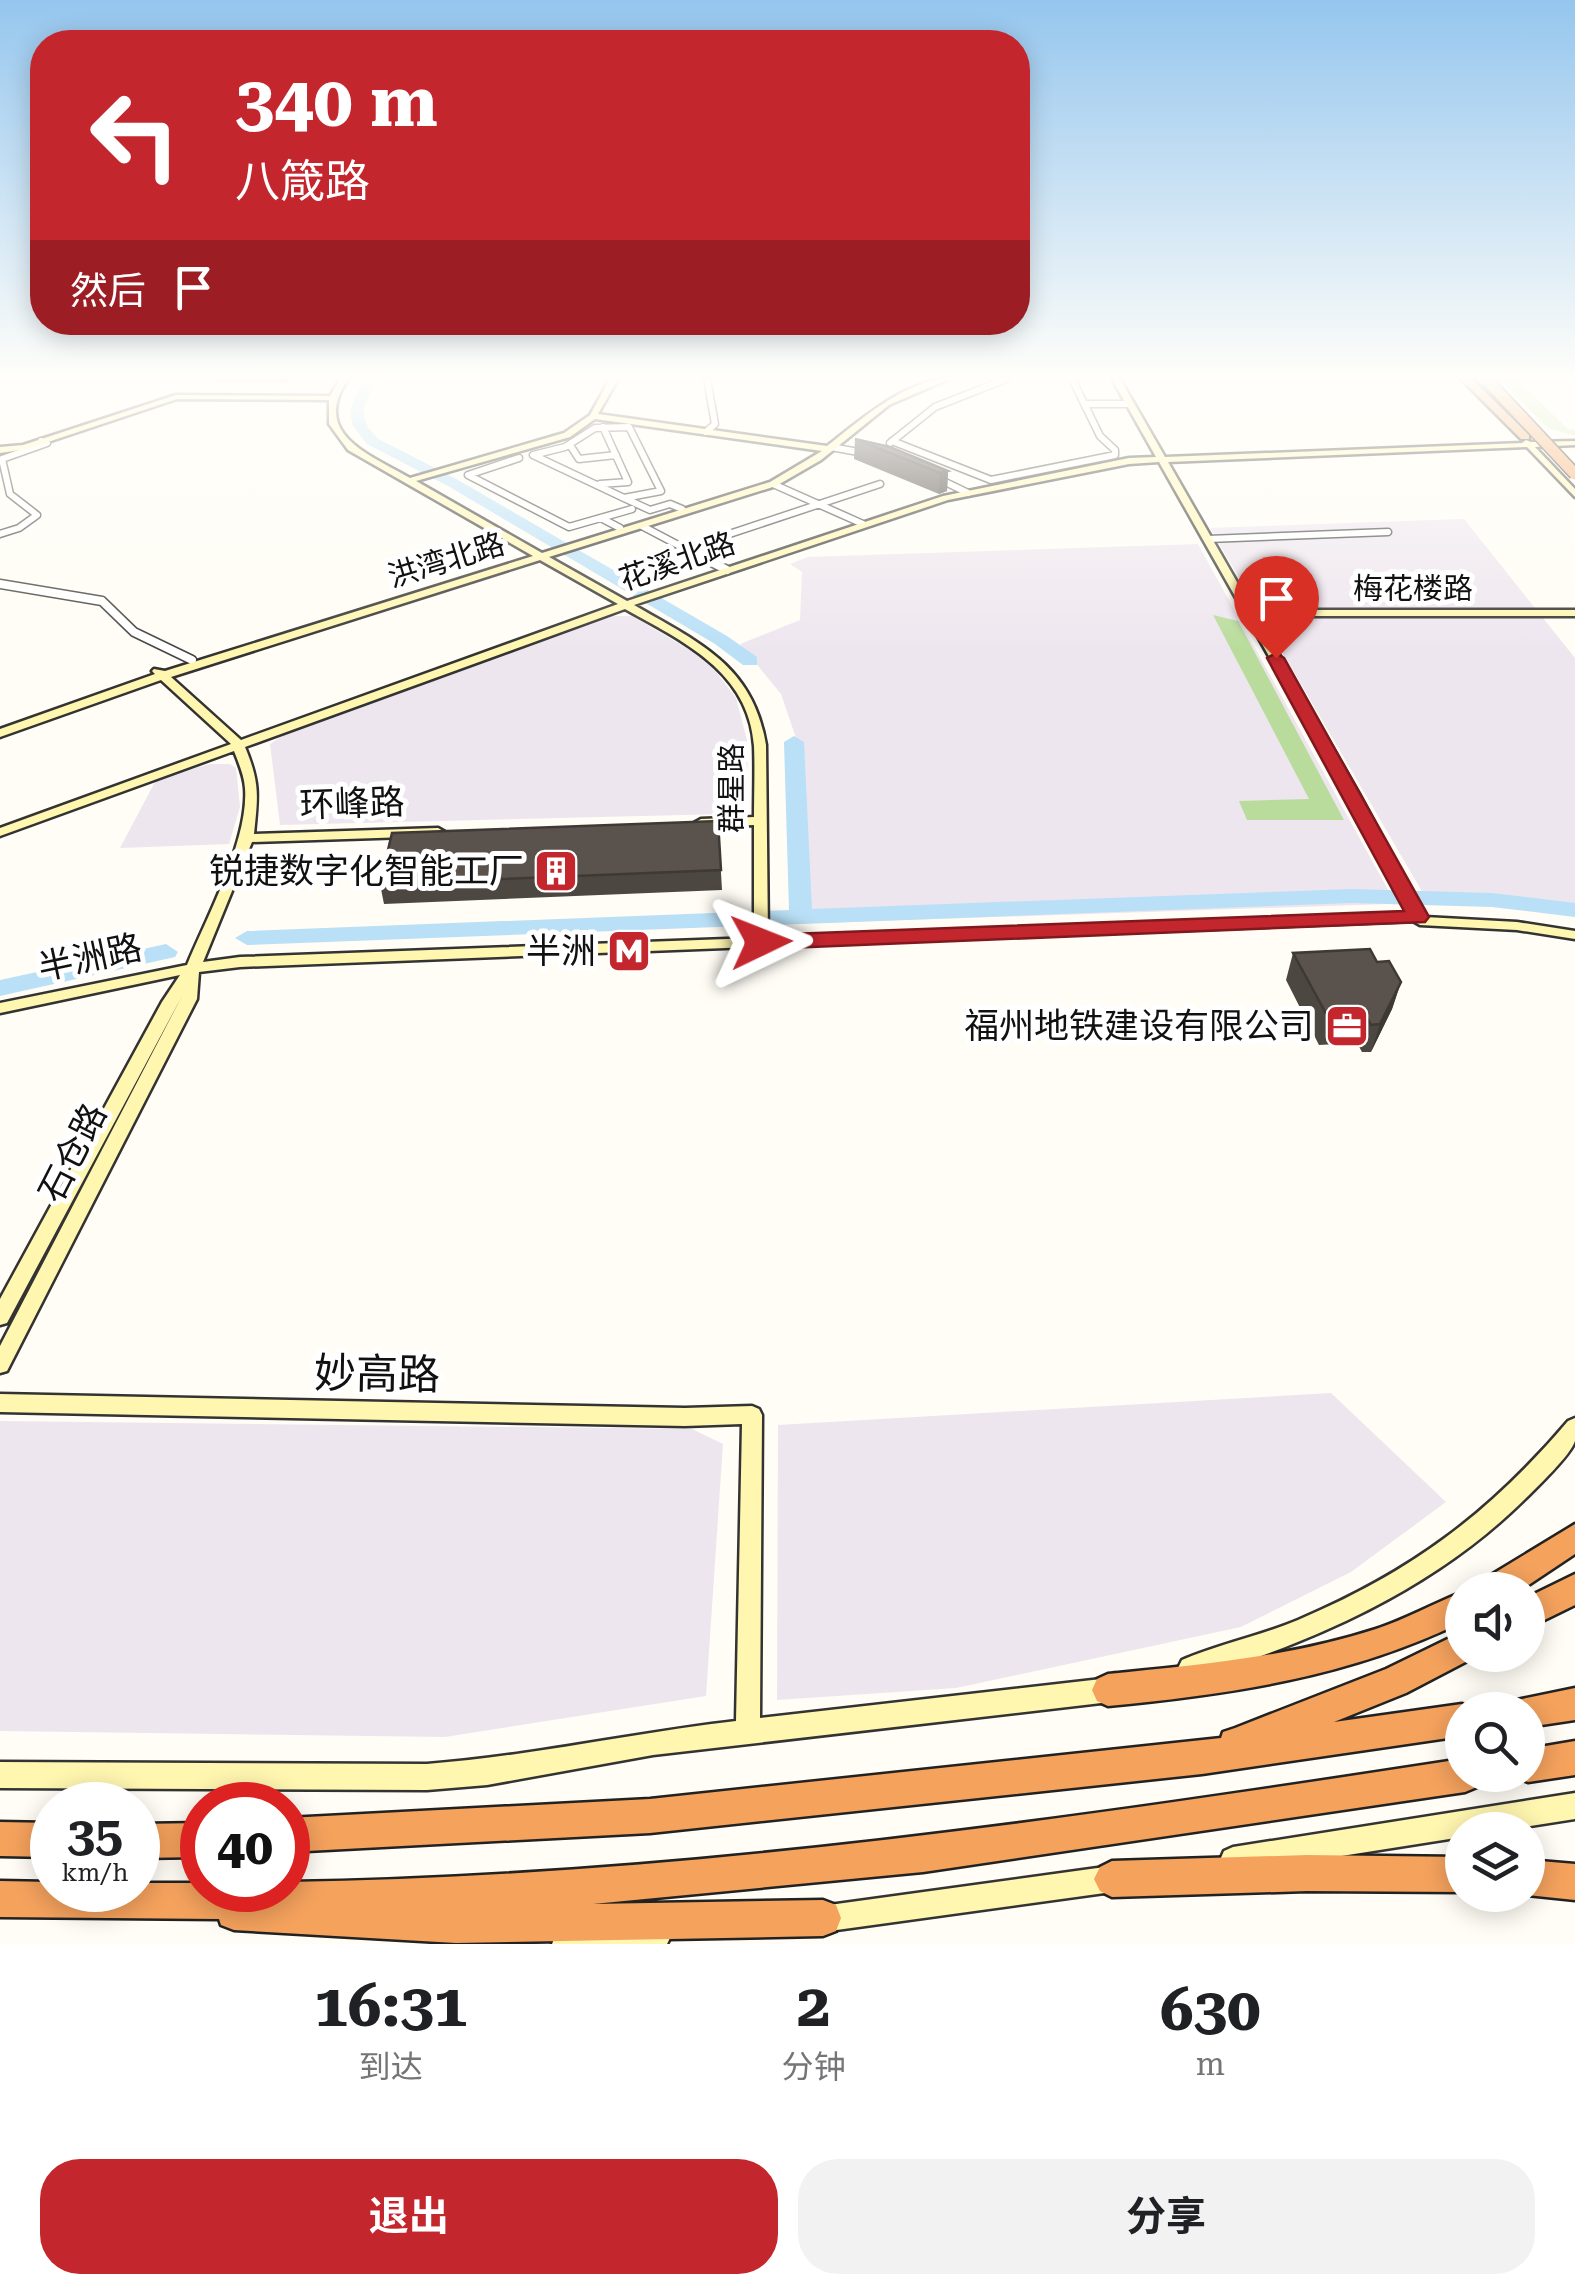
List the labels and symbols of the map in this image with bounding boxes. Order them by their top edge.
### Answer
street label: 花溪北路 [615,525,739,597]
street label: 洪湾北路 [384,526,508,594]
pin [1234,556,1319,659]
street label: 梅花楼路 [1353,571,1473,606]
street label: 群星路 [714,743,749,833]
street label: 环峰路 [299,782,405,826]
building icon: 锐捷数字化智能工厂 [533,848,579,894]
place label: 锐捷数字化智能工厂 [209,851,524,892]
position arrow [709,890,813,994]
street label: 半洲路 [34,927,146,989]
metro station icon: 半洲 [606,928,652,974]
place label: 半洲 [526,931,596,972]
office icon: 福州地铁建设有限公司 [1324,1003,1370,1049]
place label: 福州地铁建设有限公司 [964,1006,1314,1047]
street label: 石仓路 [31,1097,115,1209]
street label: 妙高路 [314,1348,440,1400]
speed limit sign: 40 [180,1782,310,1912]

